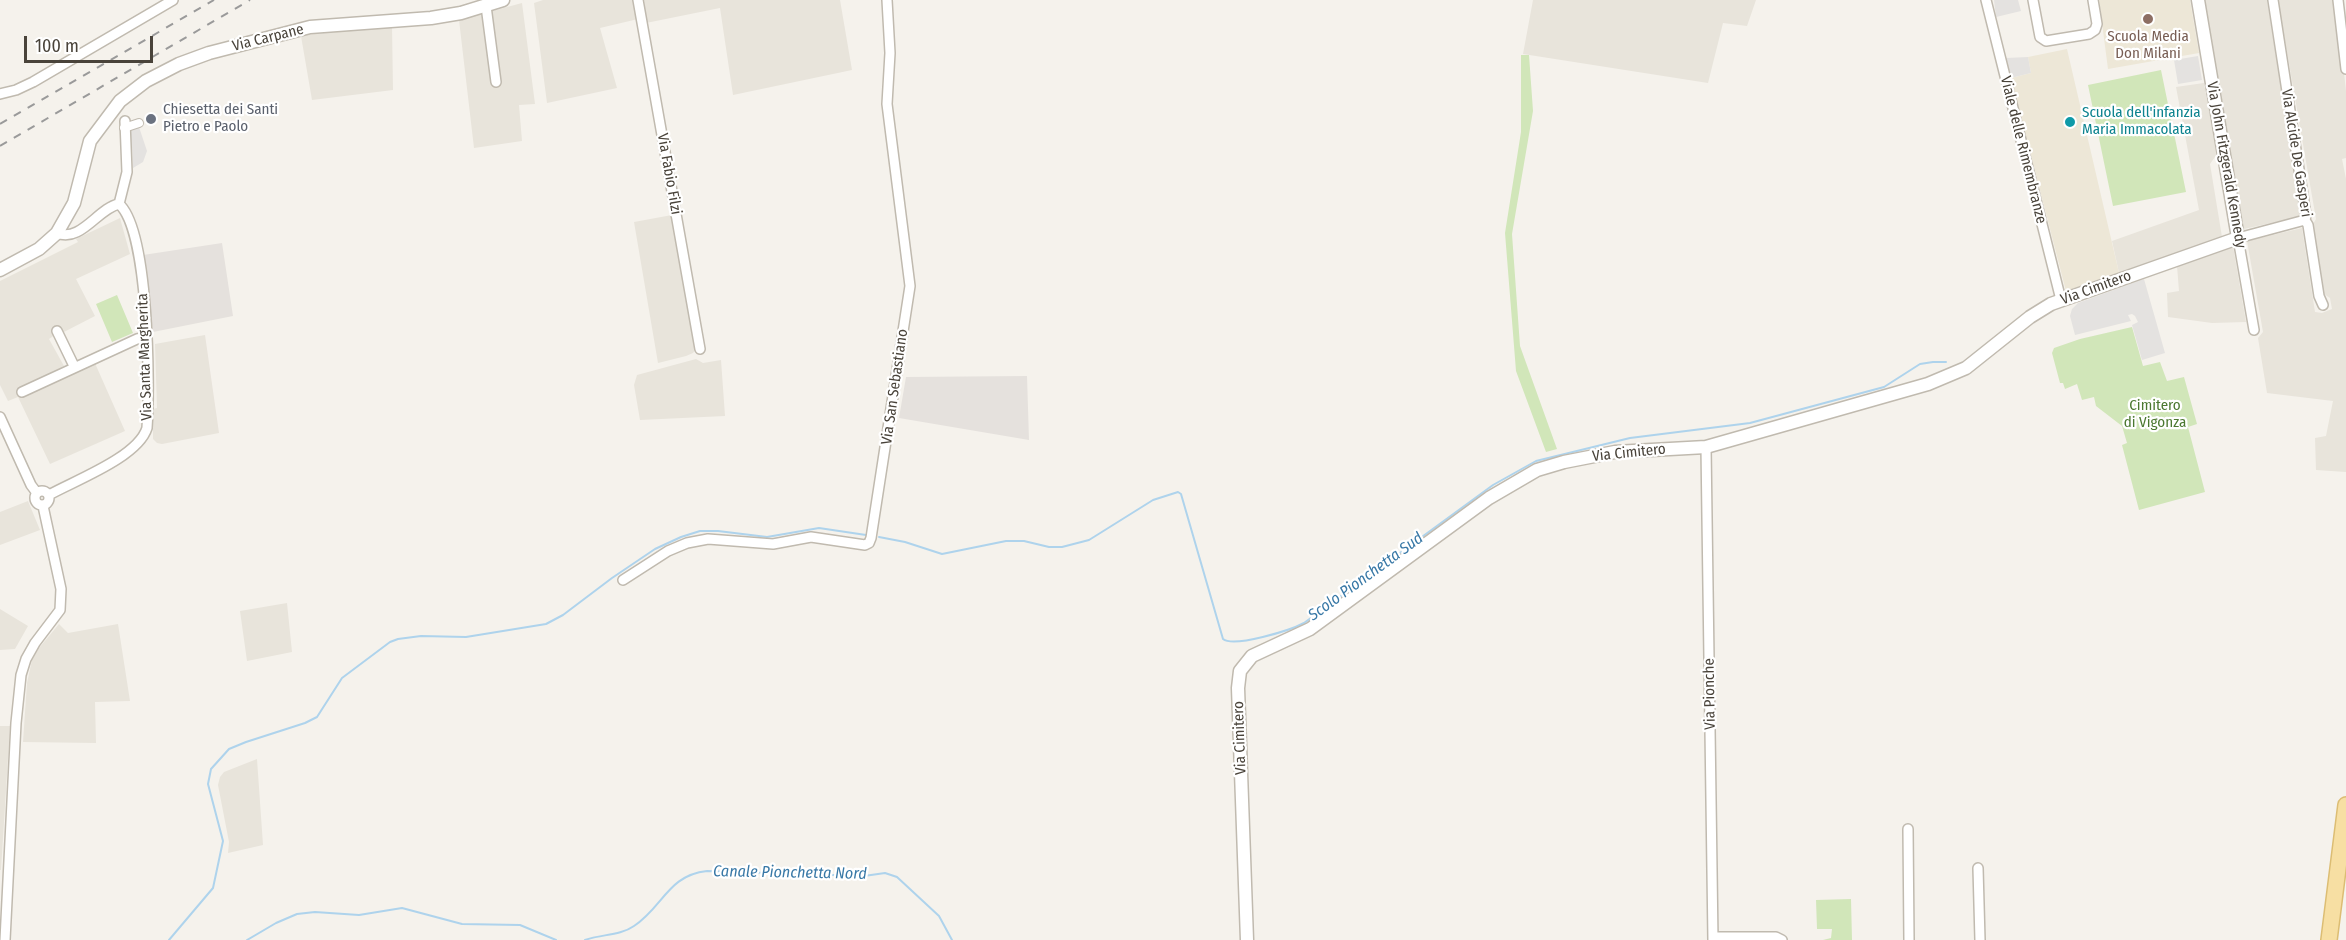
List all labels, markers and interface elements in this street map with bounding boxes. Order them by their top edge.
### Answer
marker: Scuola Media Don Milani [2141,12,2155,26]
street label: Via Carpane [230,20,306,56]
scale bar [27,24,156,62]
place label: Scuola Media Don Milani [2107,28,2189,63]
text: 100 m [35,35,79,57]
street label: Viale delle Rimembranze [1996,74,2050,226]
street label: Via John Fitzgerald Kennedy [2202,80,2250,250]
street label: Via Alcide De Gasperi [2277,88,2315,218]
place label: Chiesetta dei Santi Pietro e Paolo [163,101,278,136]
place label: Scuola dell'infanzia Maria Immacolata [2082,104,2201,139]
marker: Chiesetta dei Santi Pietro e Paolo [144,112,158,126]
marker: Scuola dell'infanzia Maria Immacolata [2063,115,2077,129]
street label: Via Fabio Filzi [653,132,685,216]
street label: Via Cimitero [2058,267,2134,309]
street label: Via Santa Margherita [134,293,156,421]
street label: Via San Sebastiano [878,328,912,446]
park label: Cimitero di Vigonza [2124,397,2186,432]
street label: Via Cimitero [1591,440,1667,466]
water label: Scolo Pionchetta Sud [1305,529,1427,625]
street label: Via Pionche [1700,658,1720,730]
street label: Via Cimitero [1230,701,1250,775]
water label: Canale Pionchetta Nord [713,862,867,884]

